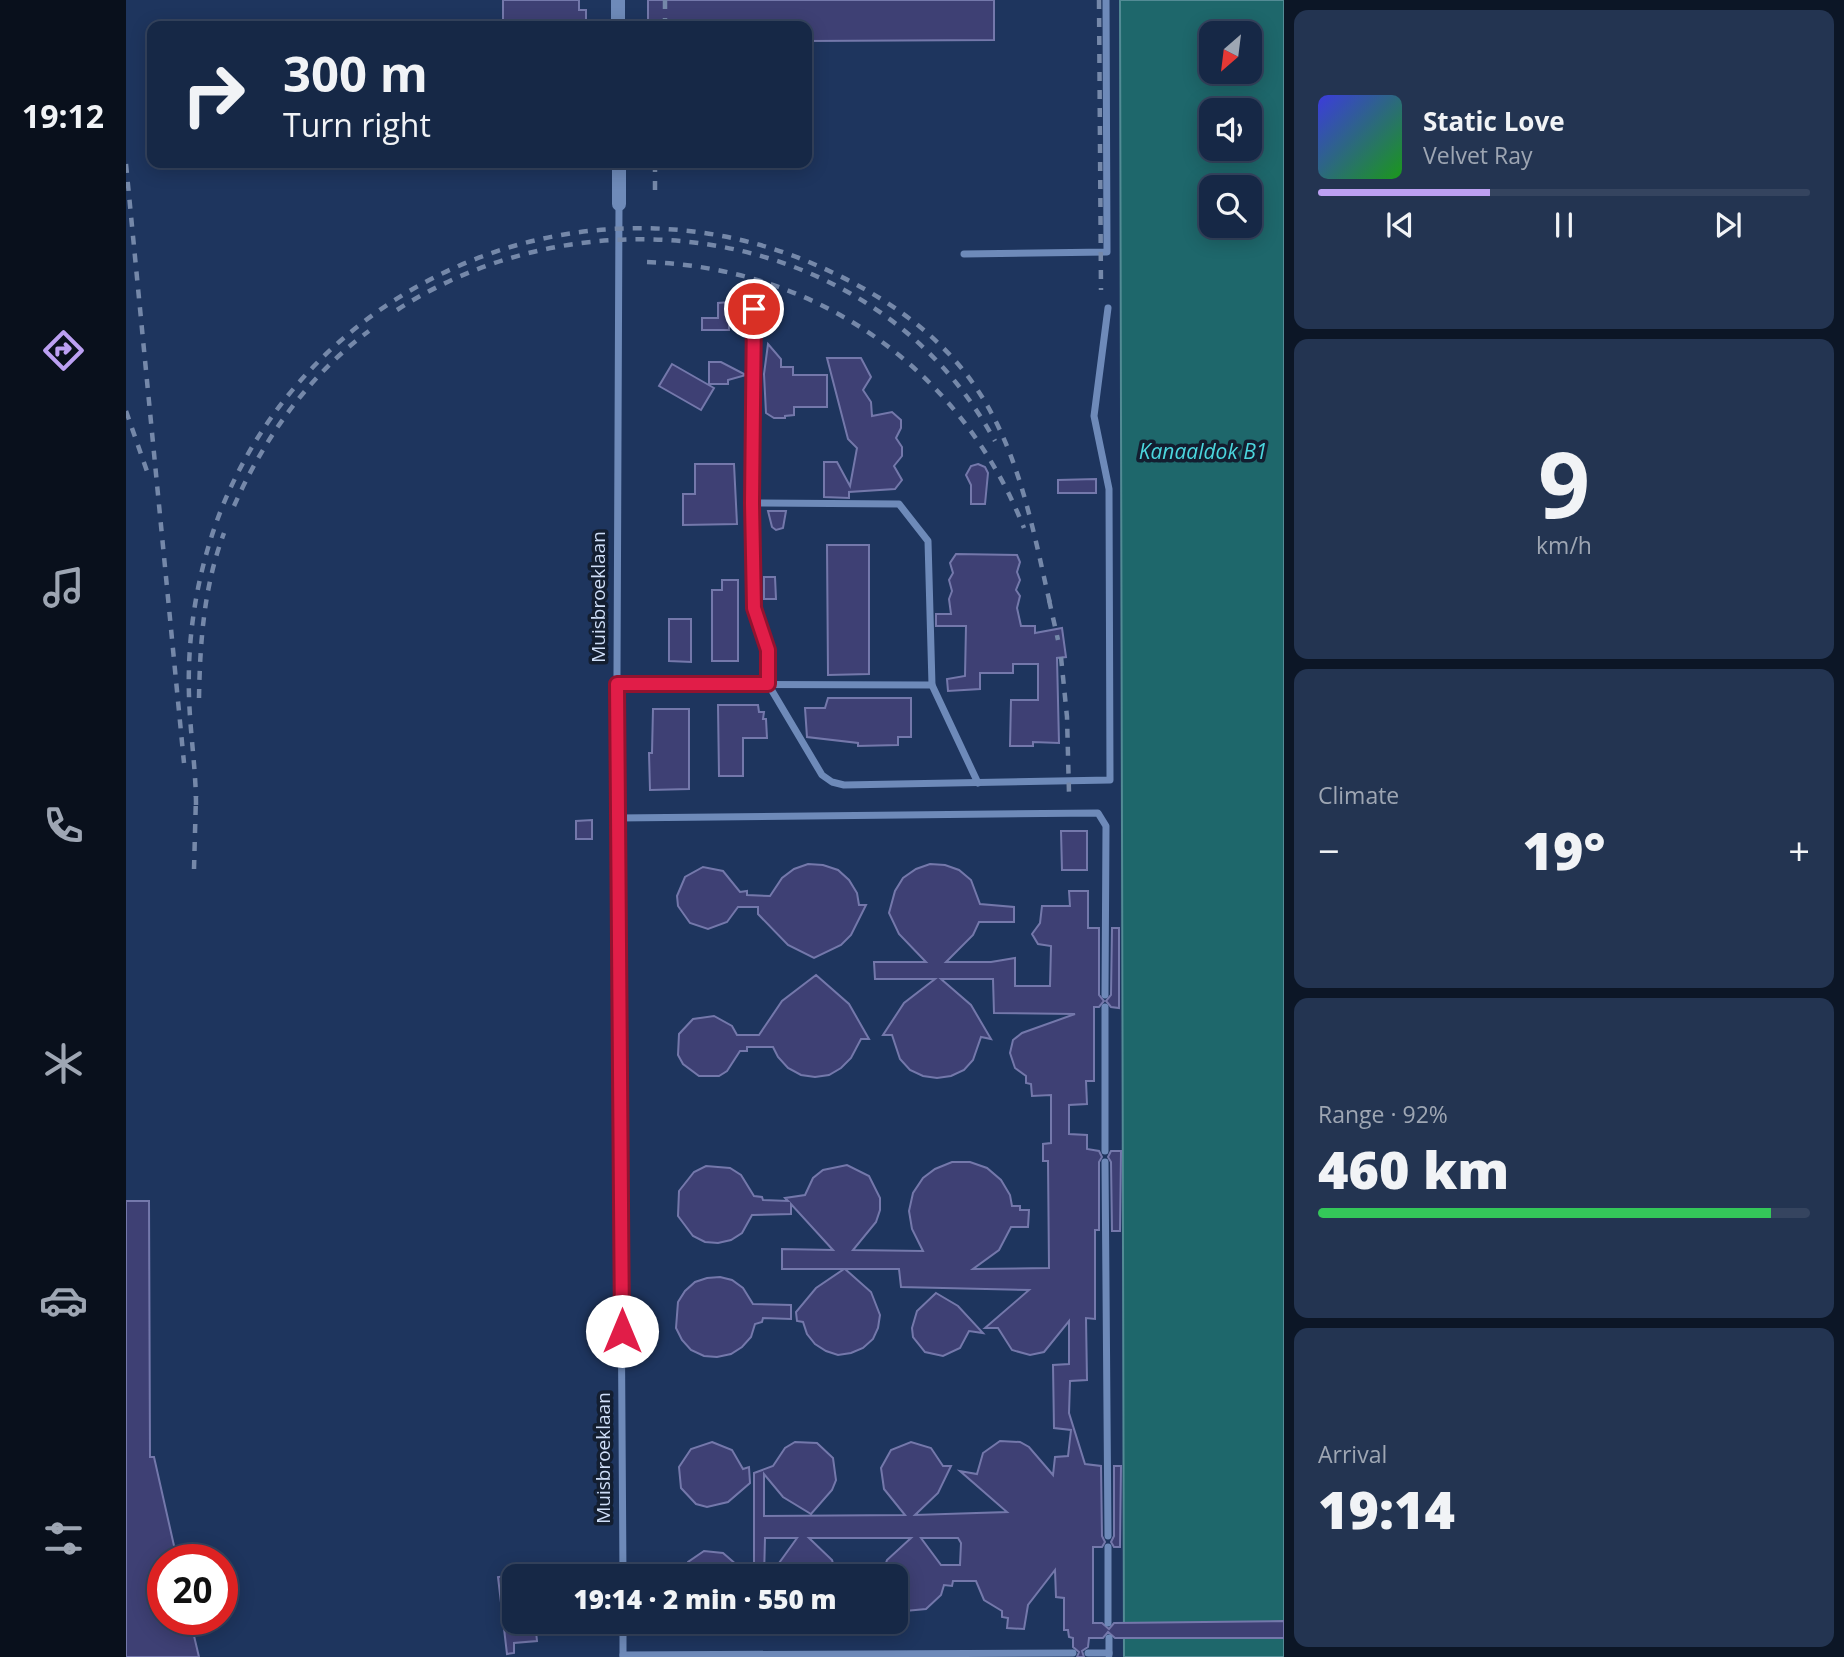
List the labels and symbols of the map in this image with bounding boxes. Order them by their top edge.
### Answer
north arrow [1199,21,1262,84]
pin [724,279,784,339]
water label: Kanaaldok B1 [1139,437,1267,465]
street label: Muisbroeklaan [585,531,611,663]
position arrow [585,1294,659,1368]
street label: Muisbroeklaan [590,1392,616,1524]
speed limit sign: 20 [147,1544,238,1635]

